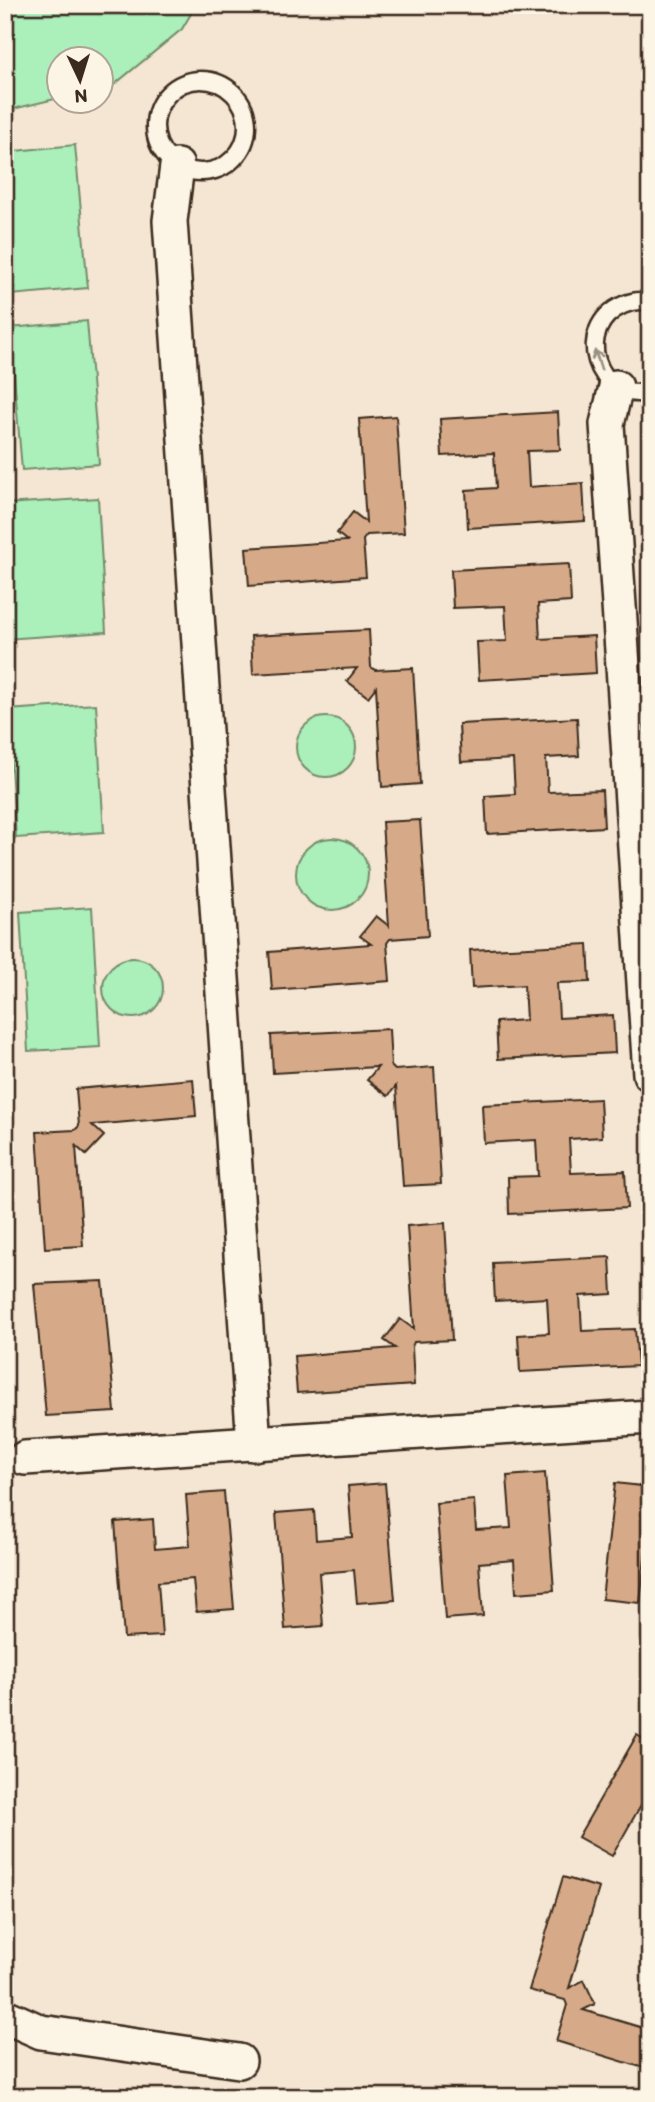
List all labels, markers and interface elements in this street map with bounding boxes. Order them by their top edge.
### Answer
north arrow [46,46,116,116]
text: N [74,85,88,108]
one-way arrow [591,349,603,371]

